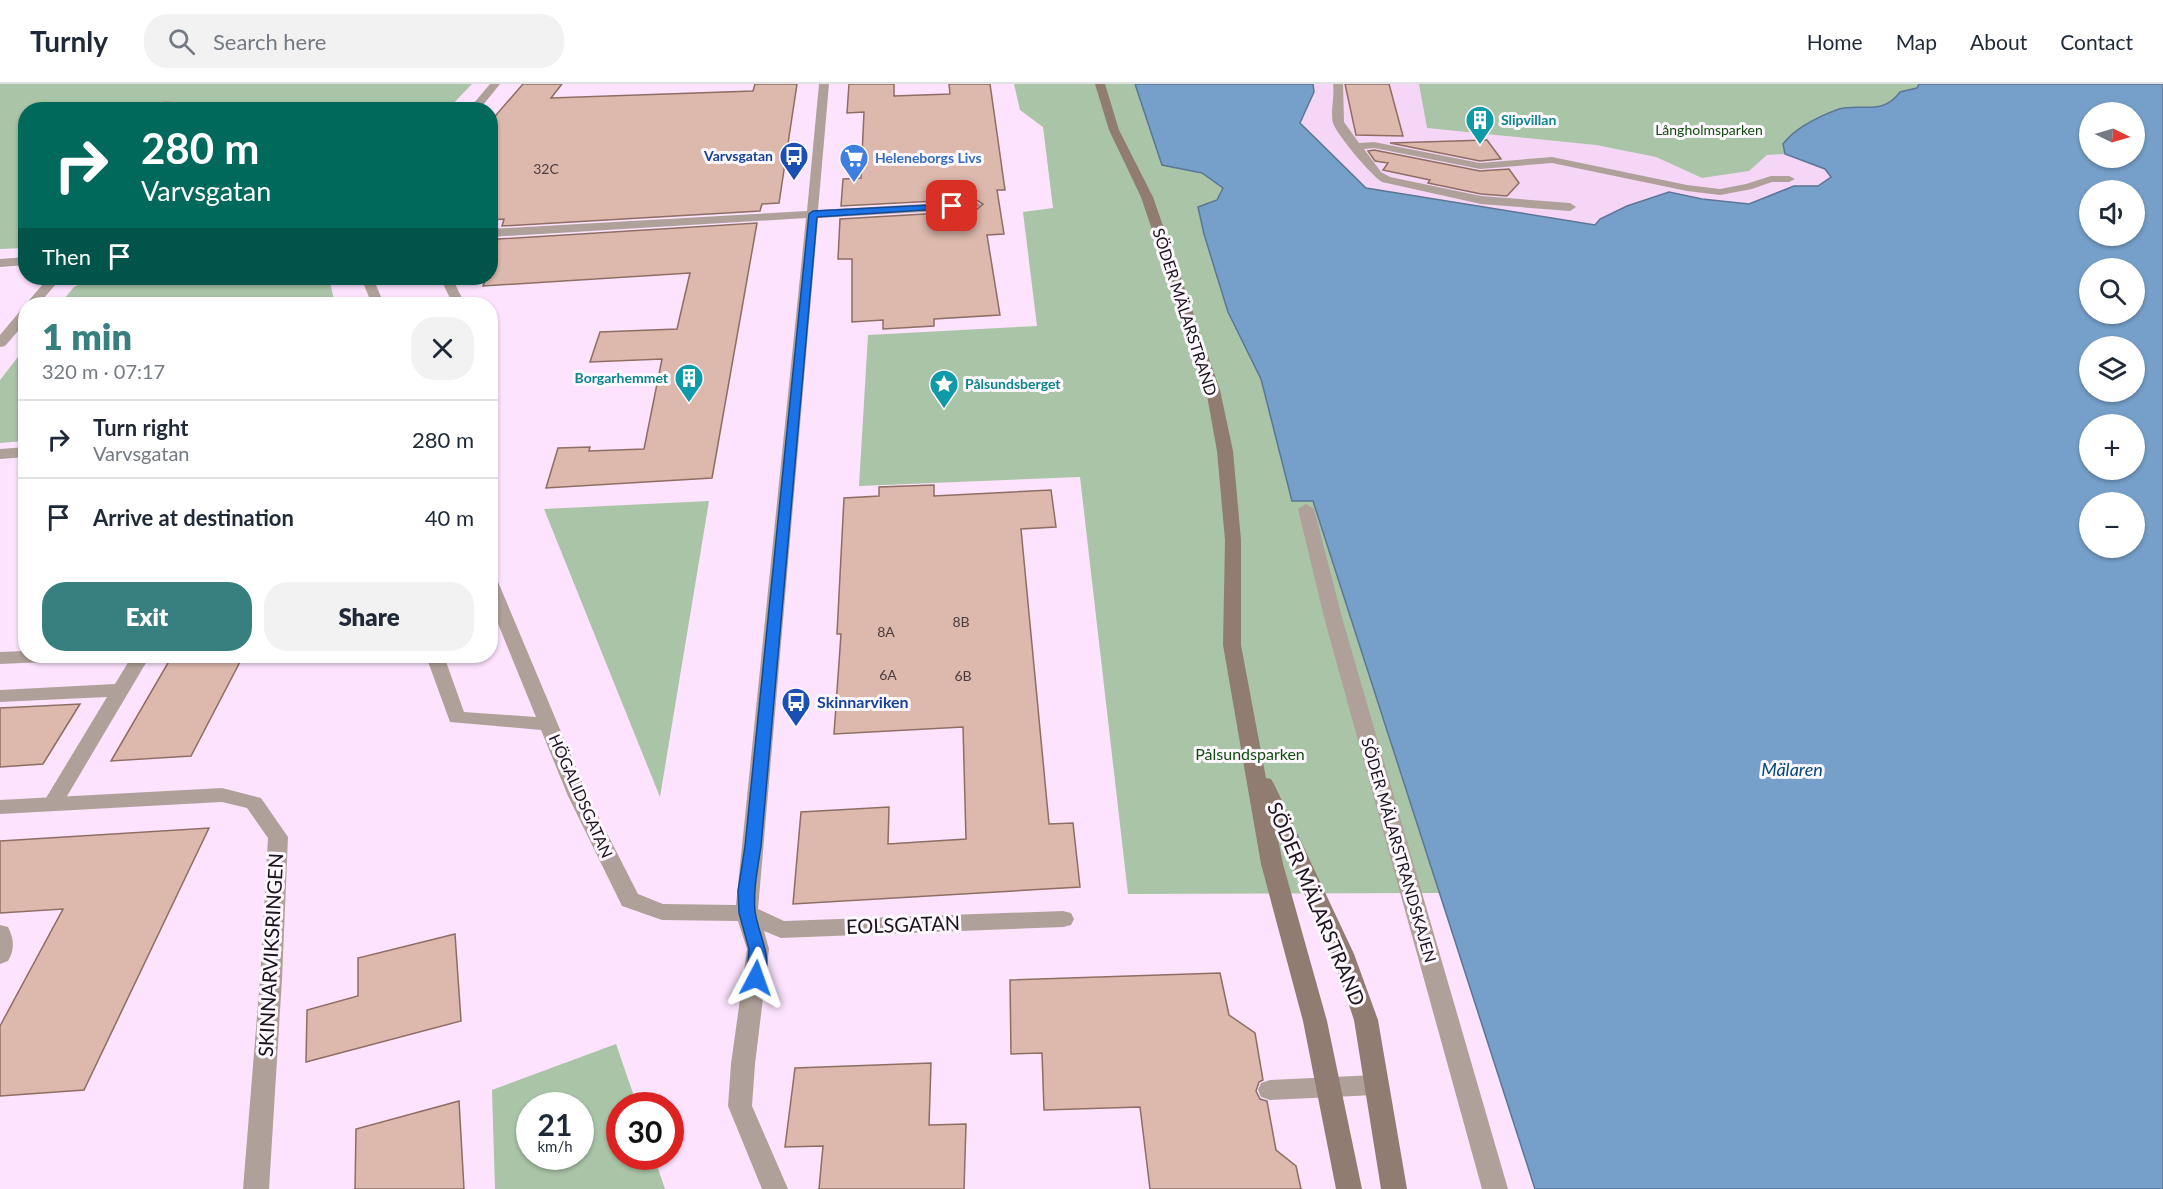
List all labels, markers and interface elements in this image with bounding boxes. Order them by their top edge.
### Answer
search box [144,14,564,68]
text: Turnly [30,24,108,58]
icon: search [165,25,198,58]
text: Search here [213,28,326,55]
text: Home [1807,29,1863,54]
text: Map [1896,29,1937,54]
text: About [1970,29,2027,54]
text: Contact [2060,29,2133,54]
north arrow [2079,102,2145,168]
map controls [2079,102,2145,558]
building icon: Slipvillan [1464,104,1496,146]
place label: Slipvillan [1501,111,1556,128]
park label: Långholmsparken [1655,121,1763,138]
text: 280 m [141,123,259,173]
icon: right [42,126,120,204]
bus stop icon: Varvsgatan [778,140,810,182]
supermarket icon: Heleneborgs Livs [838,142,870,184]
place label: Varvsgatan [703,147,773,164]
place label: Heleneborgs Livs [875,149,982,166]
house number: 32C [533,160,559,177]
text: Varvsgatan [141,174,271,207]
pin [926,180,977,231]
button: sound [2079,180,2145,246]
icon: arrive [935,189,968,222]
street label: SÖDER MÄLARSTRAND [1149,226,1222,398]
icon: arrive [103,240,136,273]
text: Then [42,243,91,270]
button: search [2079,258,2145,324]
text: 1 min [42,314,132,358]
button: close [411,317,474,380]
button: layers [2079,336,2145,402]
text: 320 m · 07:17 [42,359,165,383]
building icon: Borgarhemmet [673,362,705,404]
place icon: Pålsundsberget [928,368,960,410]
place label: Borgarhemmet [575,369,669,386]
place label: Pålsundsberget [965,375,1061,392]
text: Turn right [93,414,188,441]
button: + [2079,414,2145,480]
icon: right [42,423,75,456]
text: 280 m [412,426,474,453]
text: Varvsgatan [93,441,190,465]
button: − [2079,492,2145,558]
icon: arrive [42,501,75,534]
text: Arrive at destination [93,504,294,531]
text: 40 m [425,504,474,531]
button: Exit [42,582,252,651]
button: Share [264,582,474,651]
house number: 8B [952,613,970,630]
house number: 8A [877,623,895,640]
house number: 6A [879,666,897,683]
house number: 6B [954,667,972,684]
bus stop icon: Skinnarviken [780,686,812,728]
place label: Skinnarviken [817,692,909,711]
street label: HÖGALIDSGATAN [546,731,617,861]
street label: SÖDER MÄLARSTRANDSKAJEN [1358,735,1441,965]
park label: Pålsundsparken [1195,744,1305,763]
water label: Mälaren [1761,758,1823,780]
street label: SÖDER MÄLARSTRAND [1263,798,1371,1009]
street label: SKINNARVIKSRINGEN [253,852,287,1057]
street label: EOLSGATAN [845,910,960,938]
position arrow [724,946,788,1010]
speed limit sign: 30 [606,1092,684,1170]
text: 21 [538,1106,572,1142]
text: km/h [537,1137,573,1155]

